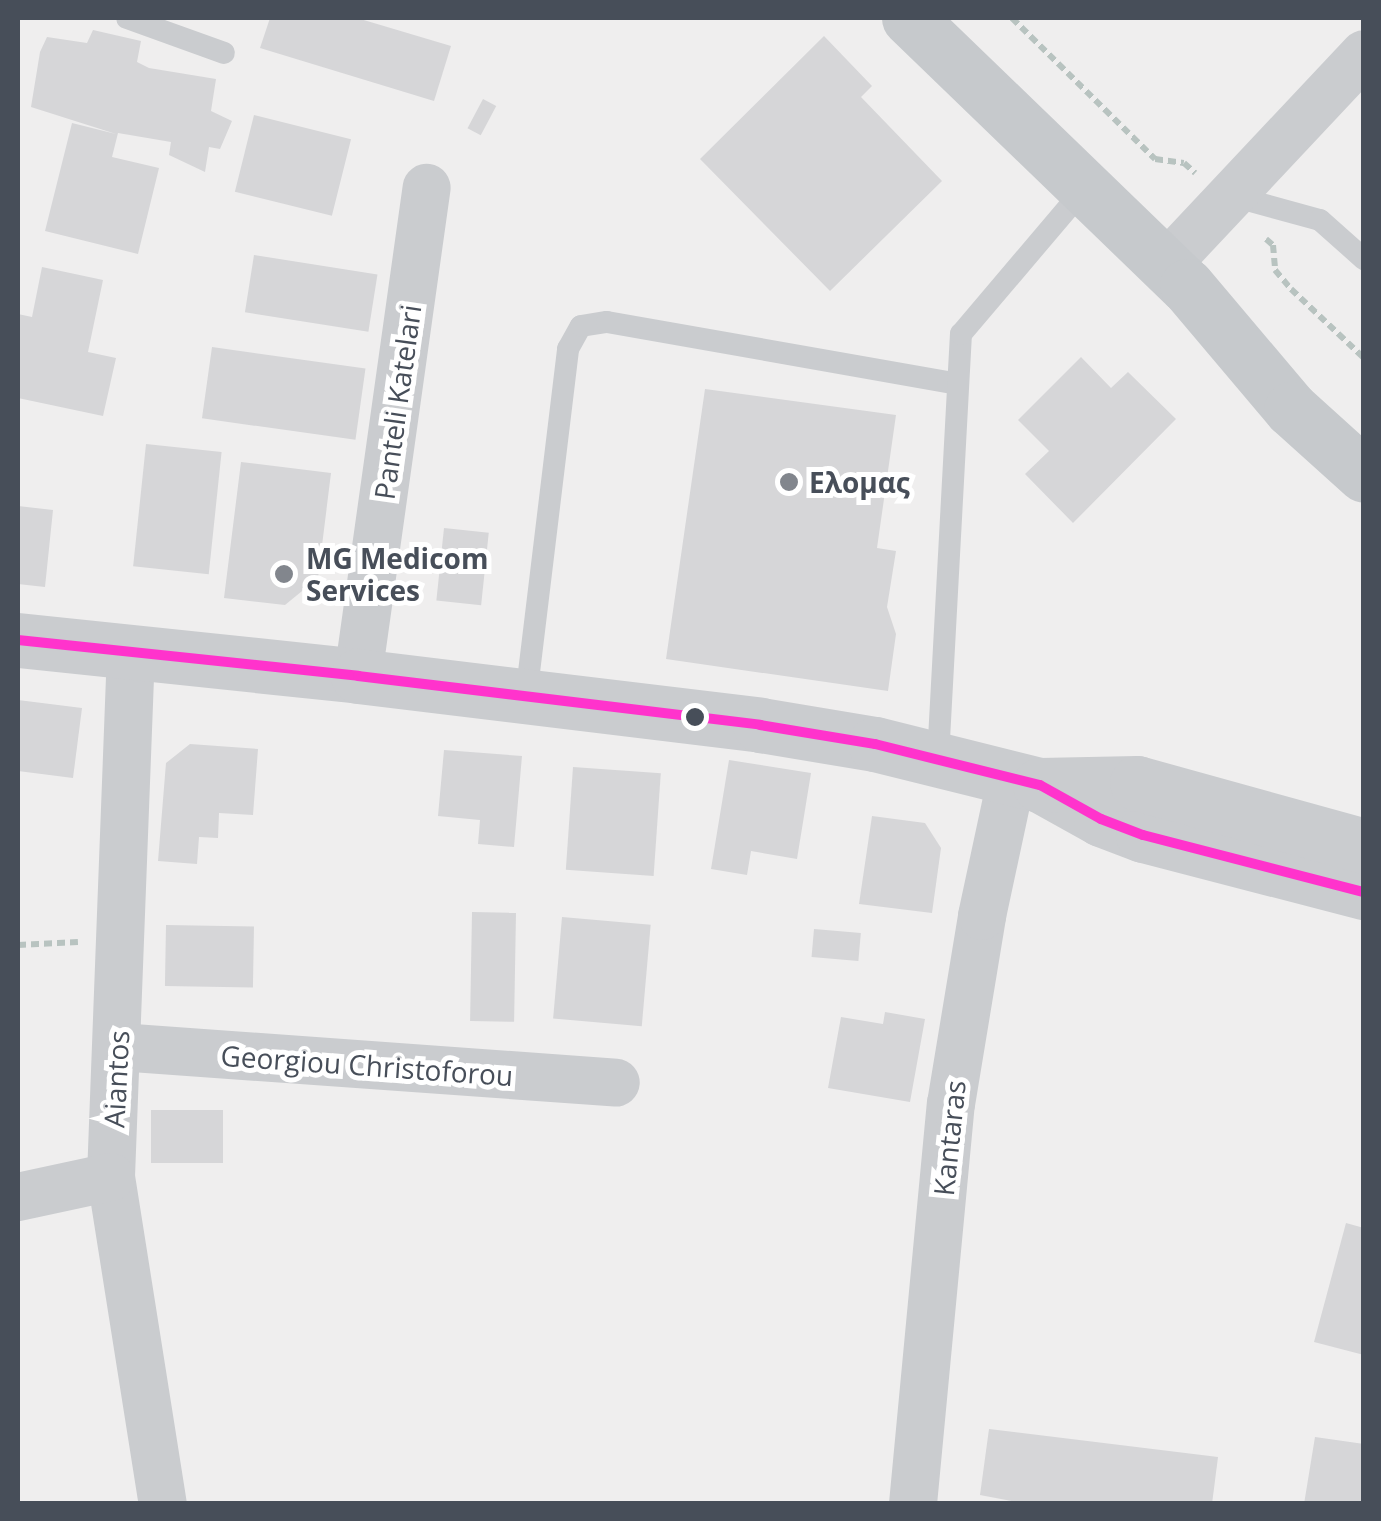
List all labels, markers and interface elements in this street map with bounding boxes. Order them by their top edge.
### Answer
street label: Panteli Katelari [367,303,427,501]
place label: Ελομας [809,465,910,499]
marker: Ελομας [778,471,800,493]
place label: MG Medicom Services [306,541,488,607]
marker: MG Medicom Services [271,561,297,587]
unlabelled marker [685,707,705,727]
street label: Aiantos [97,1029,135,1129]
street label: Georgiou Christoforou [220,1038,514,1092]
street label: Kantaras [926,1079,972,1197]

